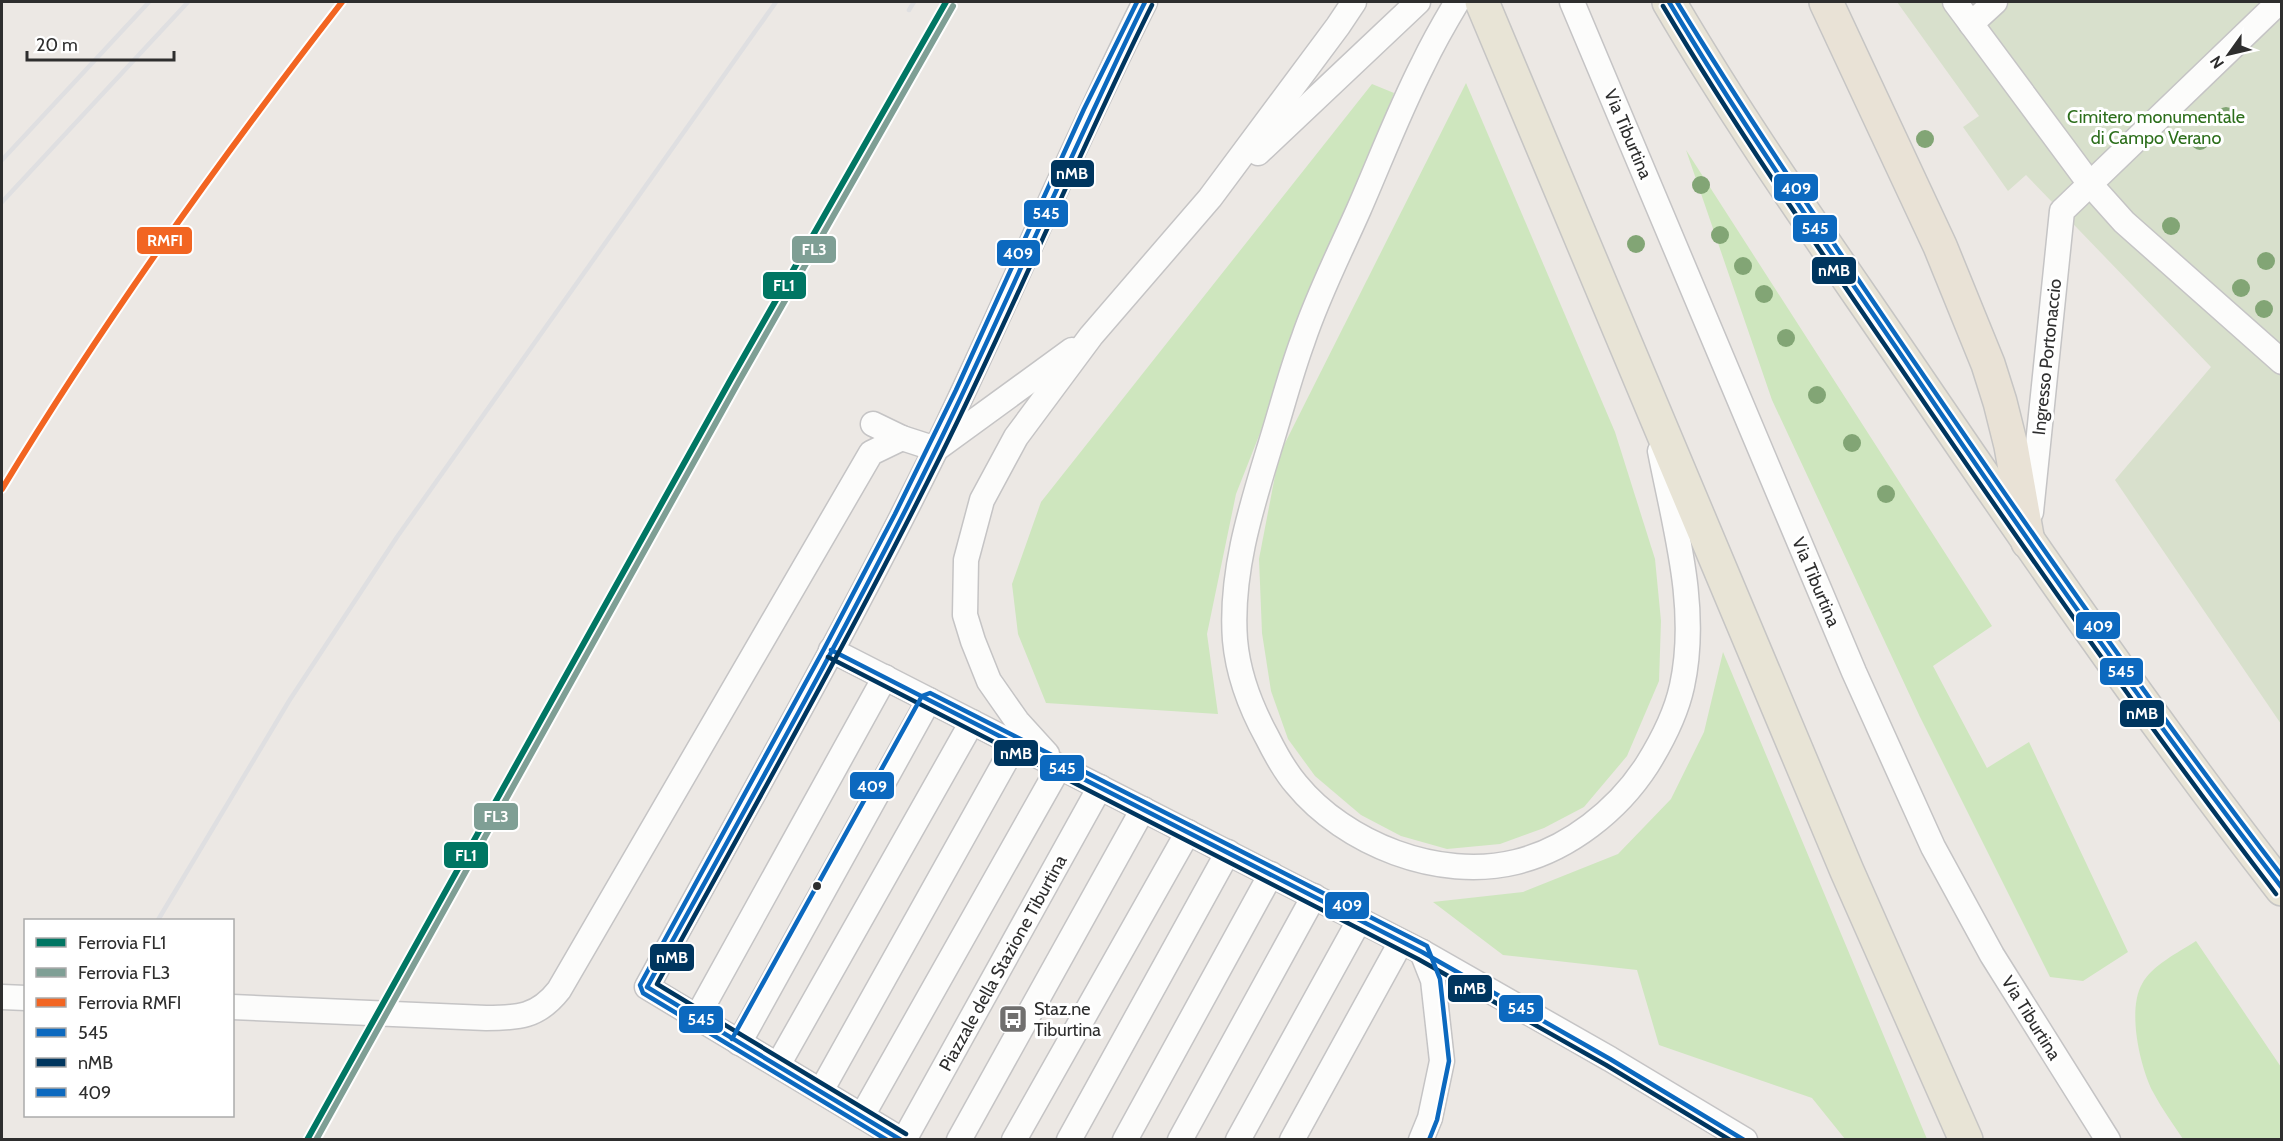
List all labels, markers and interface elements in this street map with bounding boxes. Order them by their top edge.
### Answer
scale bar [27,24,174,62]
north arrow [2199,24,2259,84]
text: 20 m [36,34,78,56]
text: N [2206,52,2228,72]
street label: Via Tiburtina [1599,86,1657,182]
park label: Cimitero monumentale di Campo Verano [2067,106,2245,149]
line badge: nMB [1050,159,1095,188]
text: nMB [1056,164,1088,183]
line badge: 409 [1773,173,1819,202]
text: 409 [1781,179,1811,198]
line badge: 545 [1023,199,1069,228]
text: 545 [1032,204,1060,223]
line badge: 545 [1792,214,1838,243]
text: 545 [1801,219,1829,238]
line badge: RMFI [136,226,193,255]
text: RMFI [147,231,183,250]
line badge: FL3 [791,235,837,264]
line badge: 409 [996,239,1041,267]
text: FL3 [801,240,827,259]
text: 409 [1003,244,1033,263]
line badge: nMB [1811,256,1857,285]
text: nMB [1818,261,1850,280]
line badge: FL1 [762,271,807,300]
text: FL1 [773,276,795,295]
street label: Ingresso Portonaccio [2028,278,2066,436]
street label: Via Tiburtina [1787,534,1845,630]
line badge: 409 [2075,611,2121,640]
text: 409 [2083,617,2113,636]
line badge: 545 [2099,657,2144,686]
text: 545 [2107,662,2135,681]
line badge: nMB [2119,699,2165,728]
text: nMB [2126,704,2158,723]
line badge: nMB [993,739,1039,767]
text: nMB [1000,744,1032,763]
line badge: 545 [1039,754,1085,782]
text: 545 [1048,759,1076,778]
line badge: 409 [849,771,895,800]
text: 409 [857,777,887,796]
line badge: FL3 [473,802,519,831]
text: FL3 [483,807,509,826]
line badge: FL1 [443,841,489,869]
text: FL1 [455,846,477,865]
street label: Piazzale della Stazione Tiburtina [934,851,1072,1075]
unlabelled marker [811,880,823,892]
line badge: 409 [1324,891,1370,920]
text: 409 [1332,896,1362,915]
legend [24,919,234,1117]
text: Ferrovia FL1 [78,932,166,954]
line badge: nMB [649,943,695,972]
text: nMB [656,948,688,967]
text: Ferrovia FL3 [78,962,170,984]
street label: Via Tiburtina [1996,972,2066,1065]
line badge: nMB [1447,974,1493,1003]
text: nMB [1454,979,1486,998]
text: Ferrovia RMFI [78,992,181,1014]
line badge: 545 [1498,994,1544,1023]
place label: Staz.ne Tiburtina [1034,998,1101,1041]
text: 545 [1507,999,1535,1018]
bus stop icon: Staz.ne Tiburtina [997,1003,1029,1035]
line badge: 545 [678,1005,724,1034]
text: 545 [687,1010,715,1029]
text: 545 [78,1022,108,1044]
text: nMB [78,1052,113,1074]
text: 409 [78,1082,111,1104]

